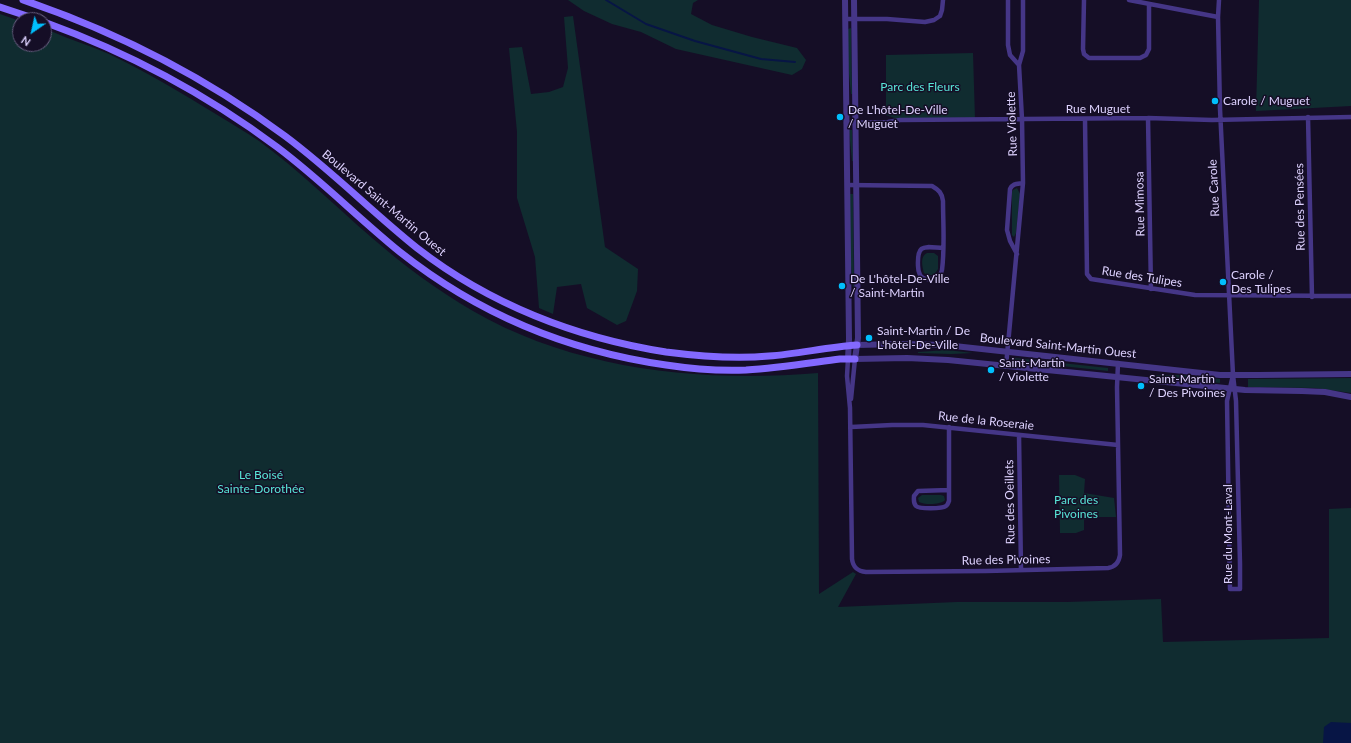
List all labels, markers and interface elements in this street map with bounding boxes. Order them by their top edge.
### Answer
north arrow [12,12,52,52]
text: N [18,34,33,49]
park label: Parc des Fleurs [880,80,960,94]
street label: Rue Violette [1004,91,1020,157]
place label: Carole / Muguet [1223,94,1310,108]
marker: Carole / Muguet [1210,96,1220,106]
street label: Rue Muguet [1066,102,1130,116]
place label: De L'hôtel-De-Ville / Muguet [848,103,948,131]
marker: De L'hôtel-De-Ville / Muguet [835,112,845,122]
street label: Boulevard Saint-Martin Ouest [319,147,449,259]
street label: Rue Carole [1205,159,1223,217]
street label: Rue des Pensées [1292,163,1308,251]
street label: Rue Mimosa [1132,171,1148,237]
street label: Rue des Tulipes [1101,264,1183,290]
place label: Carole / Des Tulipes [1231,268,1291,296]
place label: De L'hôtel-De-Ville / Saint-Martin [850,272,950,300]
marker: Carole / Des Tulipes [1218,277,1228,287]
marker: De L'hôtel-De-Ville / Saint-Martin [837,281,847,291]
place label: Saint-Martin / De L'hôtel-De-Ville [877,324,970,352]
street label: Boulevard Saint-Martin Ouest [979,331,1137,361]
marker: Saint-Martin / De L'hôtel-De-Ville [864,333,874,343]
place label: Saint-Martin / Violette [999,356,1065,384]
marker: Saint-Martin / Violette [986,365,996,375]
place label: Saint-Martin / Des Pivoines [1149,372,1225,400]
marker: Saint-Martin / Des Pivoines [1136,381,1146,391]
street label: Rue de la Roseraie [937,409,1035,433]
street label: Rue des Oeillets [1002,459,1018,545]
park label: Le Boisé Sainte-Dorothée [217,468,305,496]
street label: Rue du Mont-Laval [1221,484,1235,584]
park label: Parc des Pivoines [1054,493,1098,521]
street label: Rue des Pivoines [962,552,1050,568]

